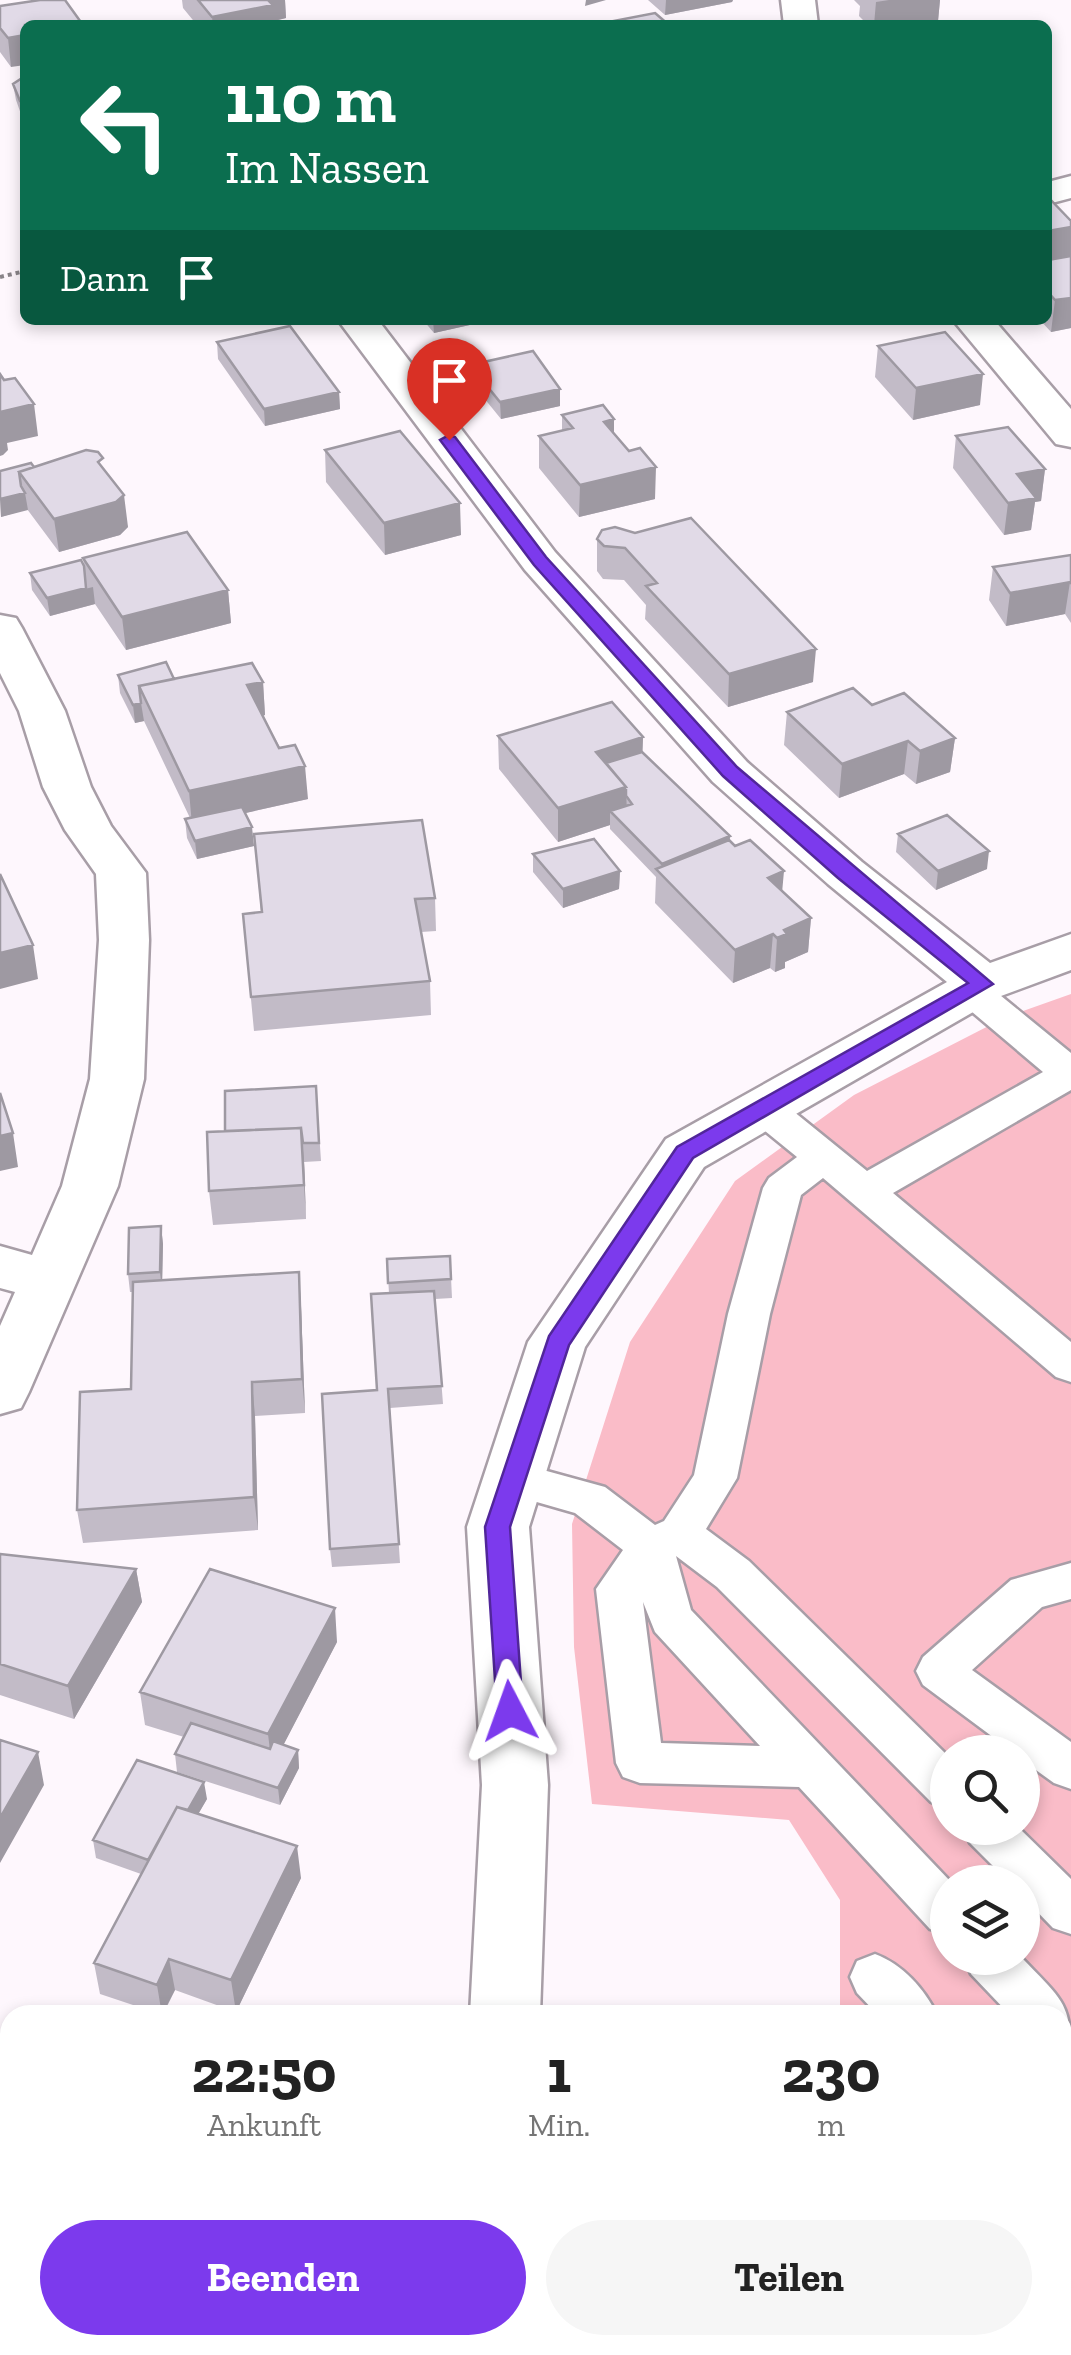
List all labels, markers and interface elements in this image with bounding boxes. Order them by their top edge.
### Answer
text: 110 m [225,56,396,140]
icon: left [60,60,190,190]
text: Im Nassen [225,141,429,195]
icon: arrive [169,250,224,305]
text: Dann [60,255,149,301]
pin [407,338,492,441]
icon: arrive [422,353,477,408]
position arrow [458,1659,562,1763]
map controls [930,1735,1040,1975]
button: search [930,1735,1040,1845]
button: layers [930,1865,1040,1975]
text: 22:50 [191,2035,337,2107]
text: 1 [547,2035,571,2107]
text: 230 [782,2035,881,2107]
text: Ankunft [207,2106,321,2144]
text: Min. [528,2106,590,2144]
text: m [817,2106,845,2144]
button: Beenden [40,2220,526,2335]
button: Teilen [546,2220,1032,2335]

